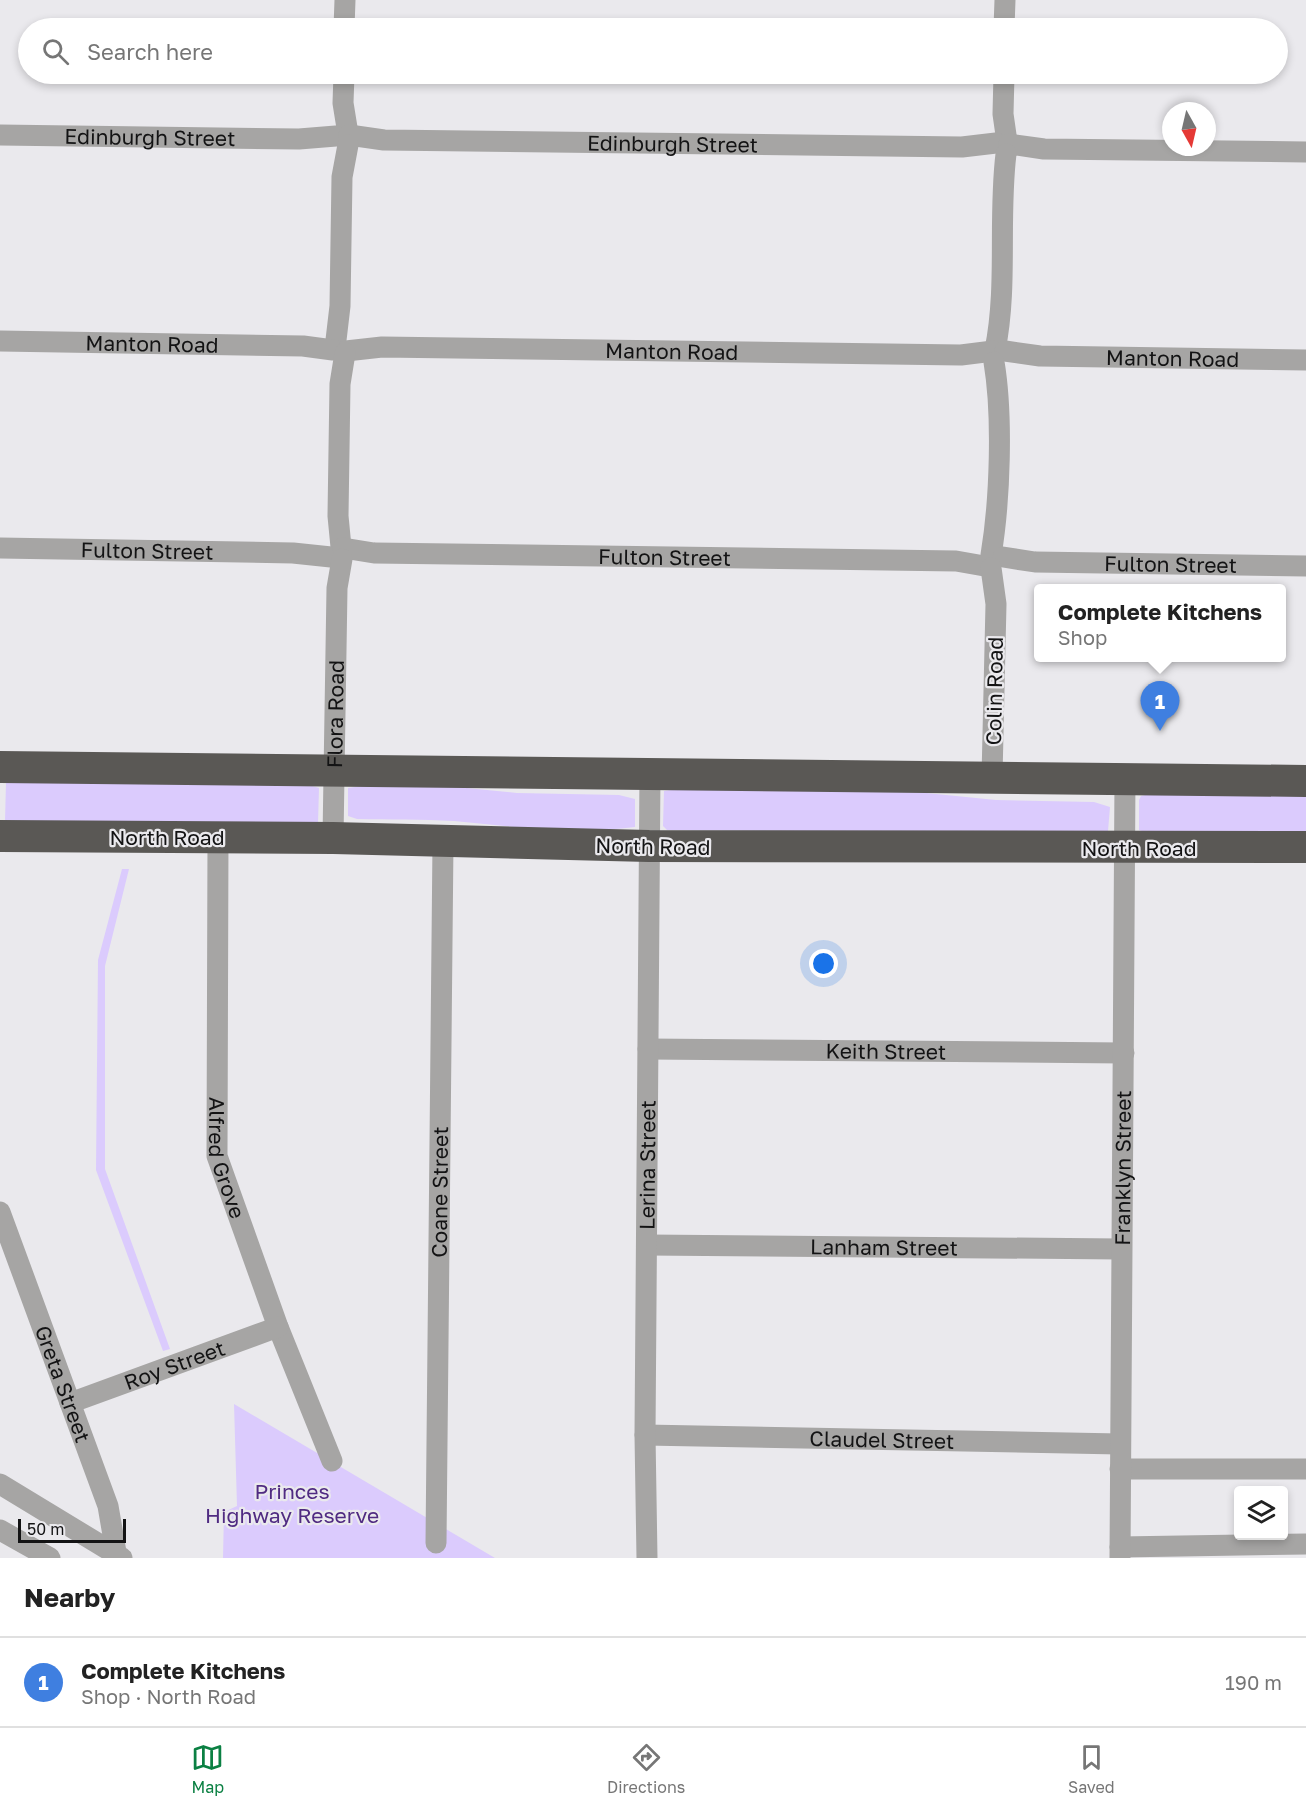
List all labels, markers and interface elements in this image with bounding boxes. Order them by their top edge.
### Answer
search box [18,18,1288,84]
icon: search [39,35,72,68]
text: Search here [87,38,213,65]
north arrow [1162,102,1216,156]
street label: Edinburgh Street [64,123,236,151]
street label: Edinburgh Street [587,129,758,158]
street label: Manton Road [85,329,219,358]
street label: Manton Road [605,337,739,365]
street label: Manton Road [1106,344,1239,372]
street label: Fulton Street [80,536,214,565]
street label: Fulton Street [598,543,731,571]
street label: Fulton Street [1104,550,1237,578]
popup [1034,584,1286,662]
text: Complete Kitchens [1058,598,1262,625]
text: Shop [1058,625,1107,649]
street label: Colin Road [980,636,1008,746]
street label: Flora Road [321,660,349,768]
pin: 1 [1140,682,1180,731]
street label: North Road [109,824,225,850]
street label: North Road [595,832,711,860]
street label: North Road [1081,835,1197,861]
your location [809,949,838,978]
street label: Keith Street [826,1037,946,1065]
street label: Franklyn Street [1109,1090,1136,1246]
street label: Alfred Grove [204,1097,251,1222]
street label: Lerina Street [634,1100,661,1230]
street label: Coane Street [426,1126,453,1258]
street label: Lanham Street [810,1233,958,1261]
street label: Greta Street [30,1322,96,1446]
street label: Roy Street [120,1335,228,1395]
street label: Claudel Street [809,1425,955,1454]
park label: Princes Highway Reserve [205,1478,379,1528]
map controls [1234,1486,1288,1540]
button: layers [1234,1486,1288,1540]
scale bar [18,1516,126,1544]
text: 50 m [27,1519,64,1539]
text: Nearby [24,1582,115,1613]
text: Complete Kitchens [81,1657,285,1684]
text: 1 [38,1670,49,1694]
text: 190 m [1225,1670,1282,1694]
text: Shop · North Road [81,1684,256,1708]
tab: Map [191,1741,224,1797]
tab: Directions [607,1741,685,1797]
tab: Saved [1068,1741,1115,1797]

